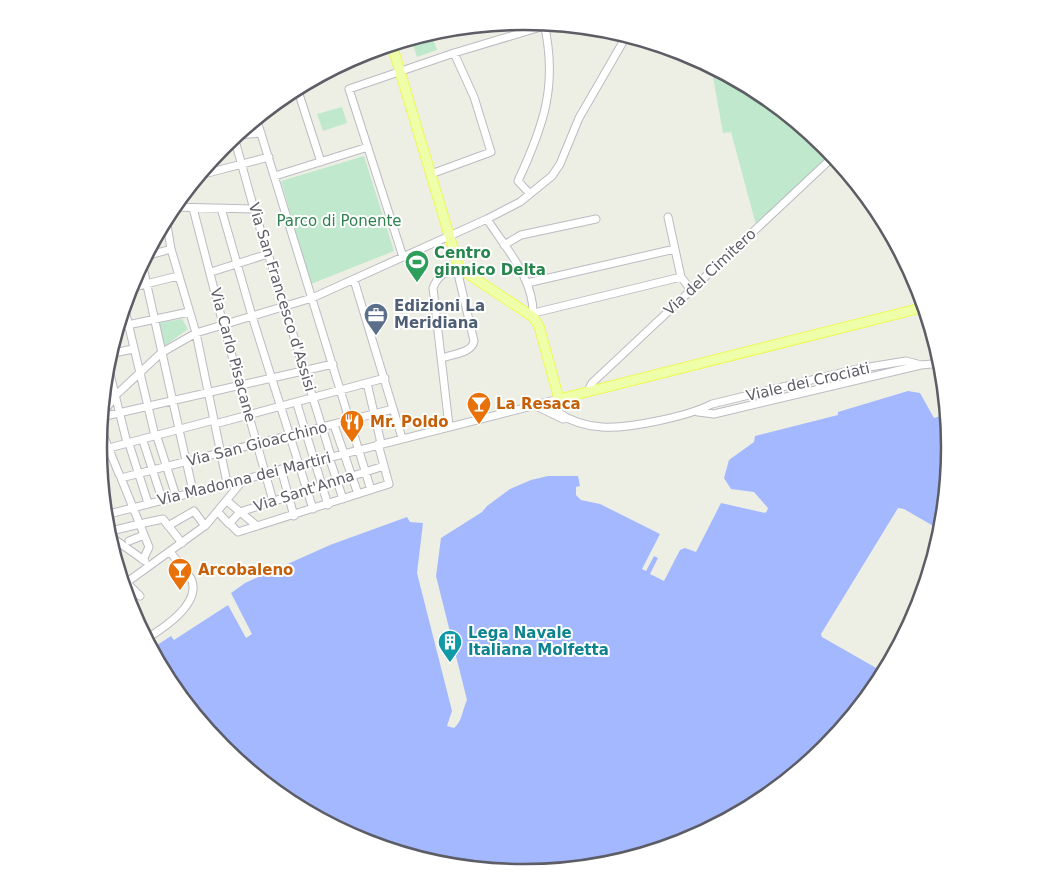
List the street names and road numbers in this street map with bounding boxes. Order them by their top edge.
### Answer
street label: Via San Francesco d'Assisi [245,200,319,394]
street label: Via del Cimitero [660,225,760,319]
street label: Via Carlo Pisacane [206,286,260,424]
street label: Viale dei Crociati [744,359,872,405]
street label: Via San Gioacchino [185,418,329,470]
street label: Via Madonna dei Martiri [155,449,333,509]
street label: Via Sant'Anna [251,466,357,516]

